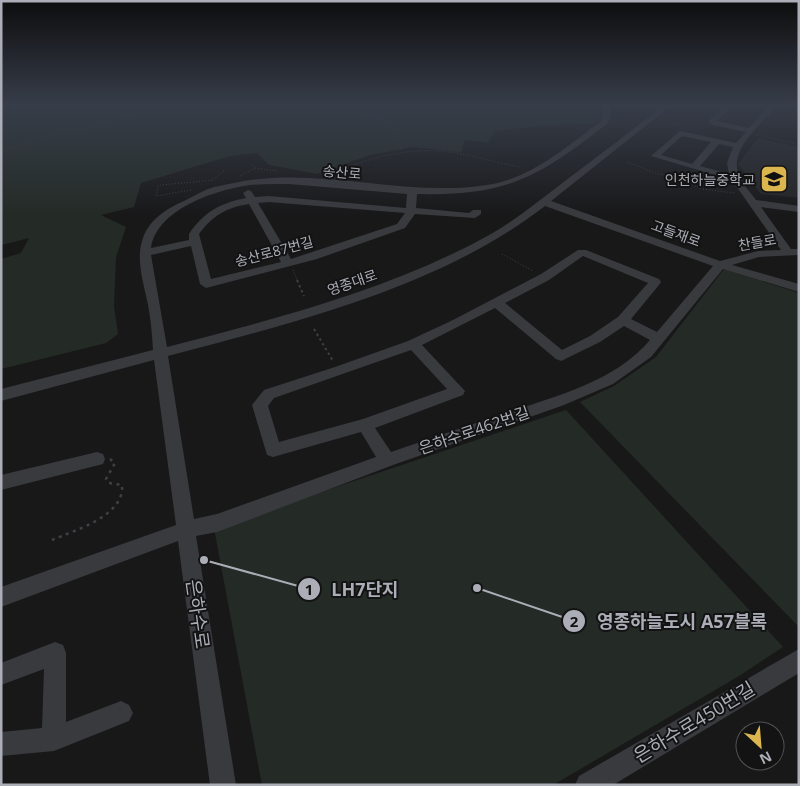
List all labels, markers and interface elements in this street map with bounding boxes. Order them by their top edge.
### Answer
street label: 송산로 [322,161,362,183]
school or university icon: 인천하늘중학교 [759,164,789,194]
place label: 인천하늘중학교 [665,170,755,189]
street label: 고들재로 [649,215,704,251]
street label: 찬들로 [736,229,778,255]
street label: 송산로87번길 [233,231,315,271]
street label: 영종대로 [325,265,380,299]
street label: 은하수로462번길 [416,401,532,459]
callout: LH7단지 [297,573,409,606]
text: LH7단지 [331,577,399,601]
street label: 은하수로 [180,578,216,650]
text: 1 [305,579,313,599]
callout: 영종하늘도시 A57블록 [562,605,777,638]
text: 영종하늘도시 A57블록 [597,609,767,633]
text: 2 [570,611,579,631]
street label: 은하수로450번길 [628,675,760,769]
north arrow [735,721,785,771]
text: N [757,747,775,769]

